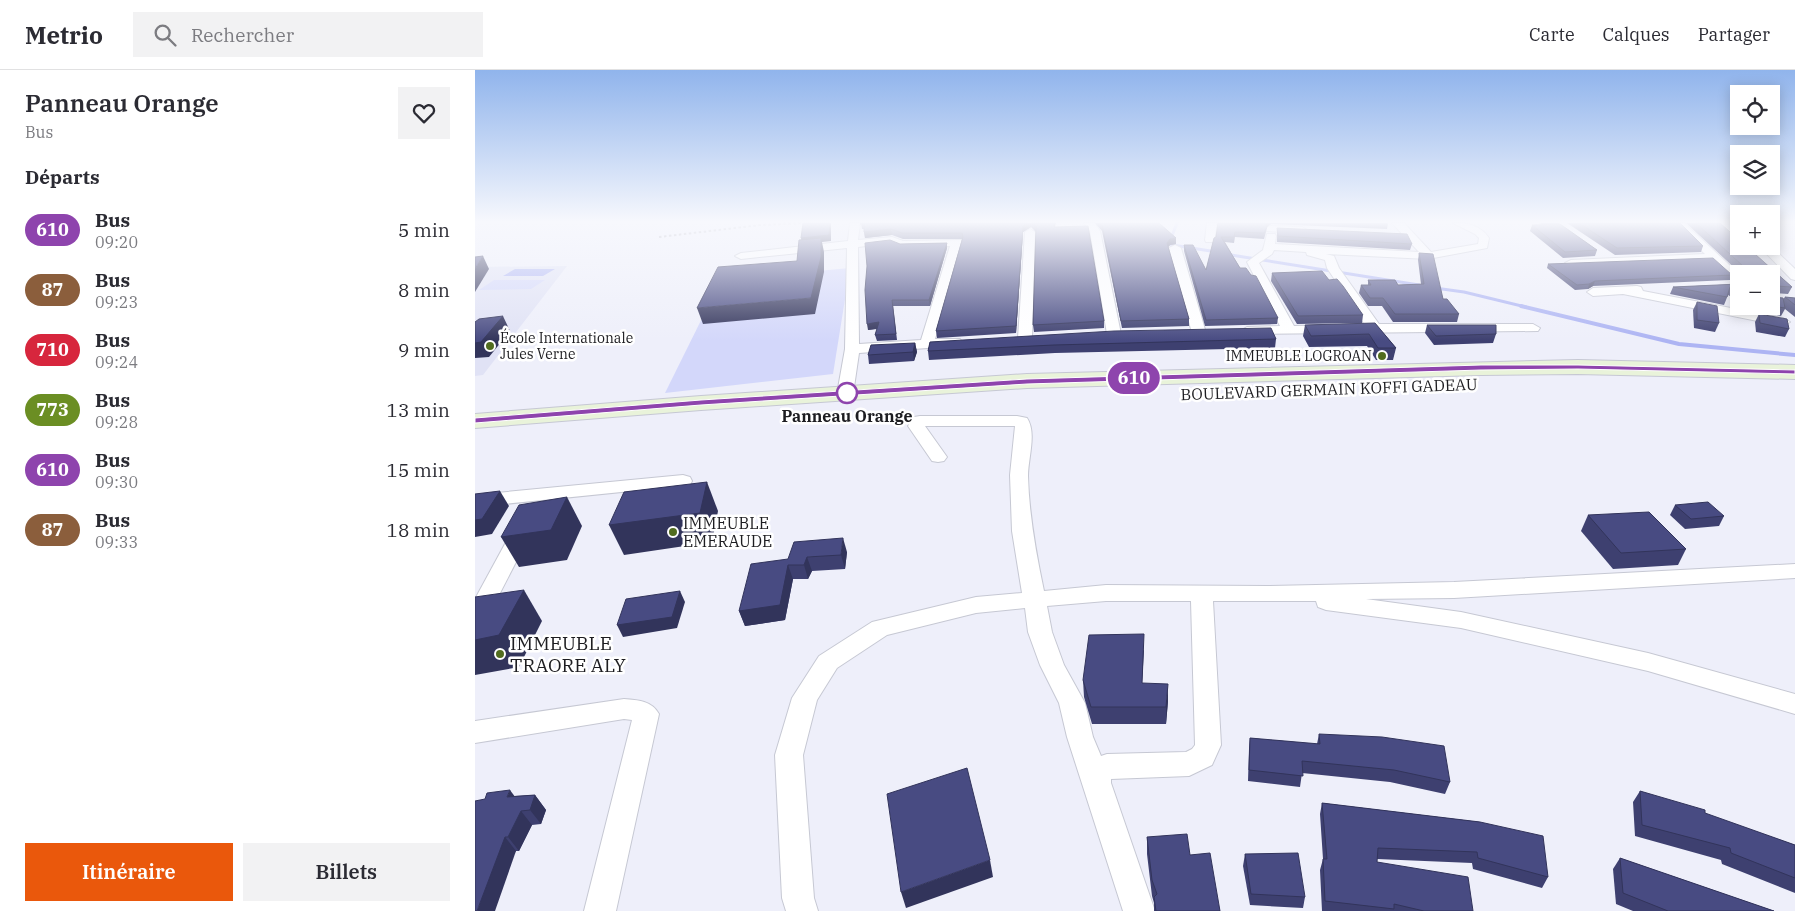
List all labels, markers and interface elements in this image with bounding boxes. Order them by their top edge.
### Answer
search box [133,12,483,57]
text: Metrio [25,19,103,51]
icon: search [151,21,179,49]
text: Rechercher [191,23,294,47]
text: Carte [1529,23,1575,46]
text: Calques [1603,23,1670,46]
text: Partager [1698,23,1770,46]
map controls [1730,85,1780,315]
button: locate [1730,85,1780,135]
text: Panneau Orange [25,87,219,119]
button: heart [398,87,450,139]
text: Bus [25,122,53,142]
button: layers [1730,145,1780,195]
text: Départs [25,165,100,189]
button: + [1730,205,1780,255]
text: Bus [95,208,130,232]
text: 610 [36,218,69,241]
text: 5 min [398,218,450,242]
text: 09:20 [95,232,138,252]
button: − [1730,265,1780,315]
text: Bus [95,268,130,292]
text: 87 [42,278,63,301]
text: 8 min [398,278,450,302]
text: 09:23 [95,292,138,312]
text: Bus [95,328,130,352]
place label: École Internationale Jules Verne [500,328,633,363]
text: 710 [36,338,69,361]
text: 9 min [398,338,450,362]
marker: École Internationale Jules Verne [484,340,496,352]
place label: IMMEUBLE LOGROAN [1226,347,1372,365]
marker: IMMEUBLE LOGROAN [1376,350,1388,362]
text: 09:24 [95,352,138,372]
line badge: 610 [1105,362,1163,394]
text: 610 [1118,366,1150,389]
street label: BOULEVARD GERMAIN KOFFI GADEAU [1180,374,1478,404]
marker: Panneau Orange [836,382,858,404]
text: Bus [95,388,130,412]
text: 773 [36,398,69,421]
text: 13 min [387,398,450,422]
place label: Panneau Orange [781,406,913,426]
text: 09:28 [95,412,138,432]
text: Bus [95,448,130,472]
text: 610 [36,458,69,481]
text: 15 min [387,458,450,482]
text: 09:30 [95,472,138,492]
text: Bus [95,508,130,532]
place label: IMMEUBLE EMERAUDE [683,513,772,551]
text: 87 [42,518,63,541]
text: 18 min [387,518,450,542]
marker: IMMEUBLE EMERAUDE [667,526,679,538]
text: 09:33 [95,532,138,552]
place label: IMMEUBLE TRAORE ALY [510,631,626,677]
marker: IMMEUBLE TRAORE ALY [494,648,506,660]
button: Itinéraire [25,843,233,901]
button: Billets [243,843,450,901]

